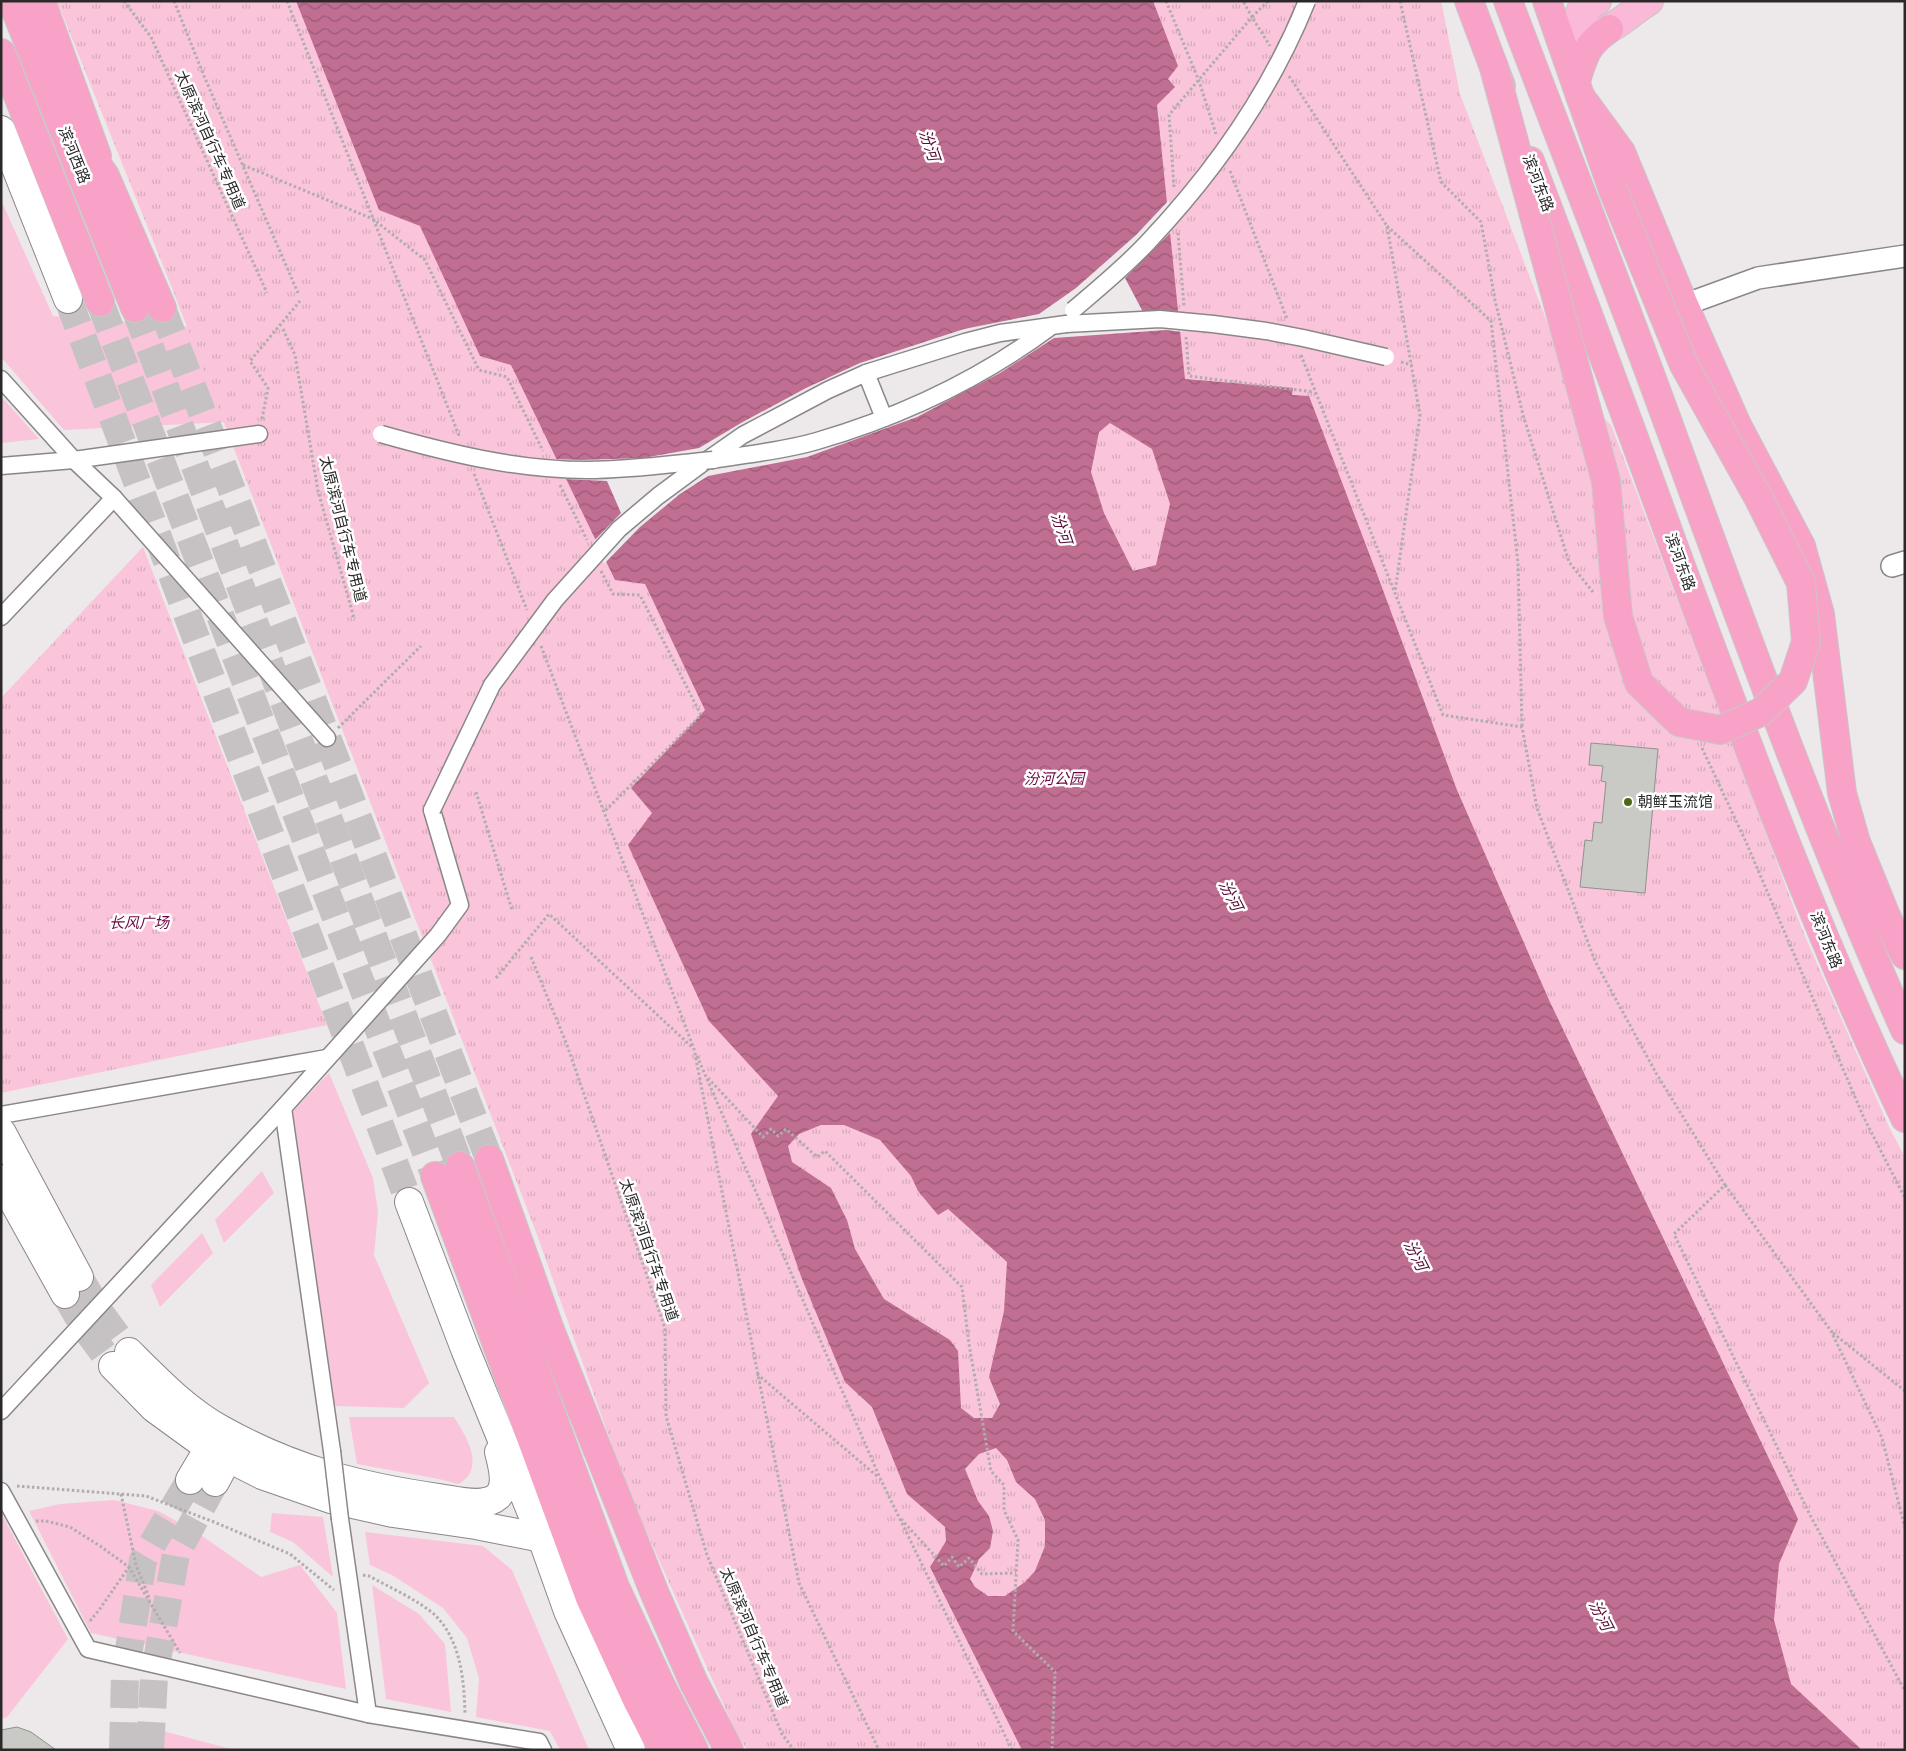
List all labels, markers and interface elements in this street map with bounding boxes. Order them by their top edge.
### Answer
street label: 太原滨河自行车专用道 [171,68,249,212]
street label: 滨河西路 [54,124,94,186]
water label: 汾河 [915,127,945,166]
street label: 滨河东路 [1519,152,1557,214]
street label: 太原滨河自行车专用道 [316,454,370,604]
water label: 汾河 [1047,510,1077,549]
street label: 滨河东路 [1661,531,1699,593]
park label: 汾河公园 [1024,770,1086,788]
place label: 朝鲜玉流馆 [1638,793,1713,811]
marker: 朝鲜玉流馆 [1622,796,1634,808]
water label: 汾河 [1215,877,1248,916]
street label: 滨河东路 [1806,909,1846,971]
park label: 长风广场 [109,914,171,932]
street label: 太原滨河自行车专用道 [616,1176,682,1324]
water label: 汾河 [1400,1237,1433,1276]
street label: 太原滨河自行车专用道 [716,1564,792,1710]
water label: 汾河 [1585,1597,1618,1636]

